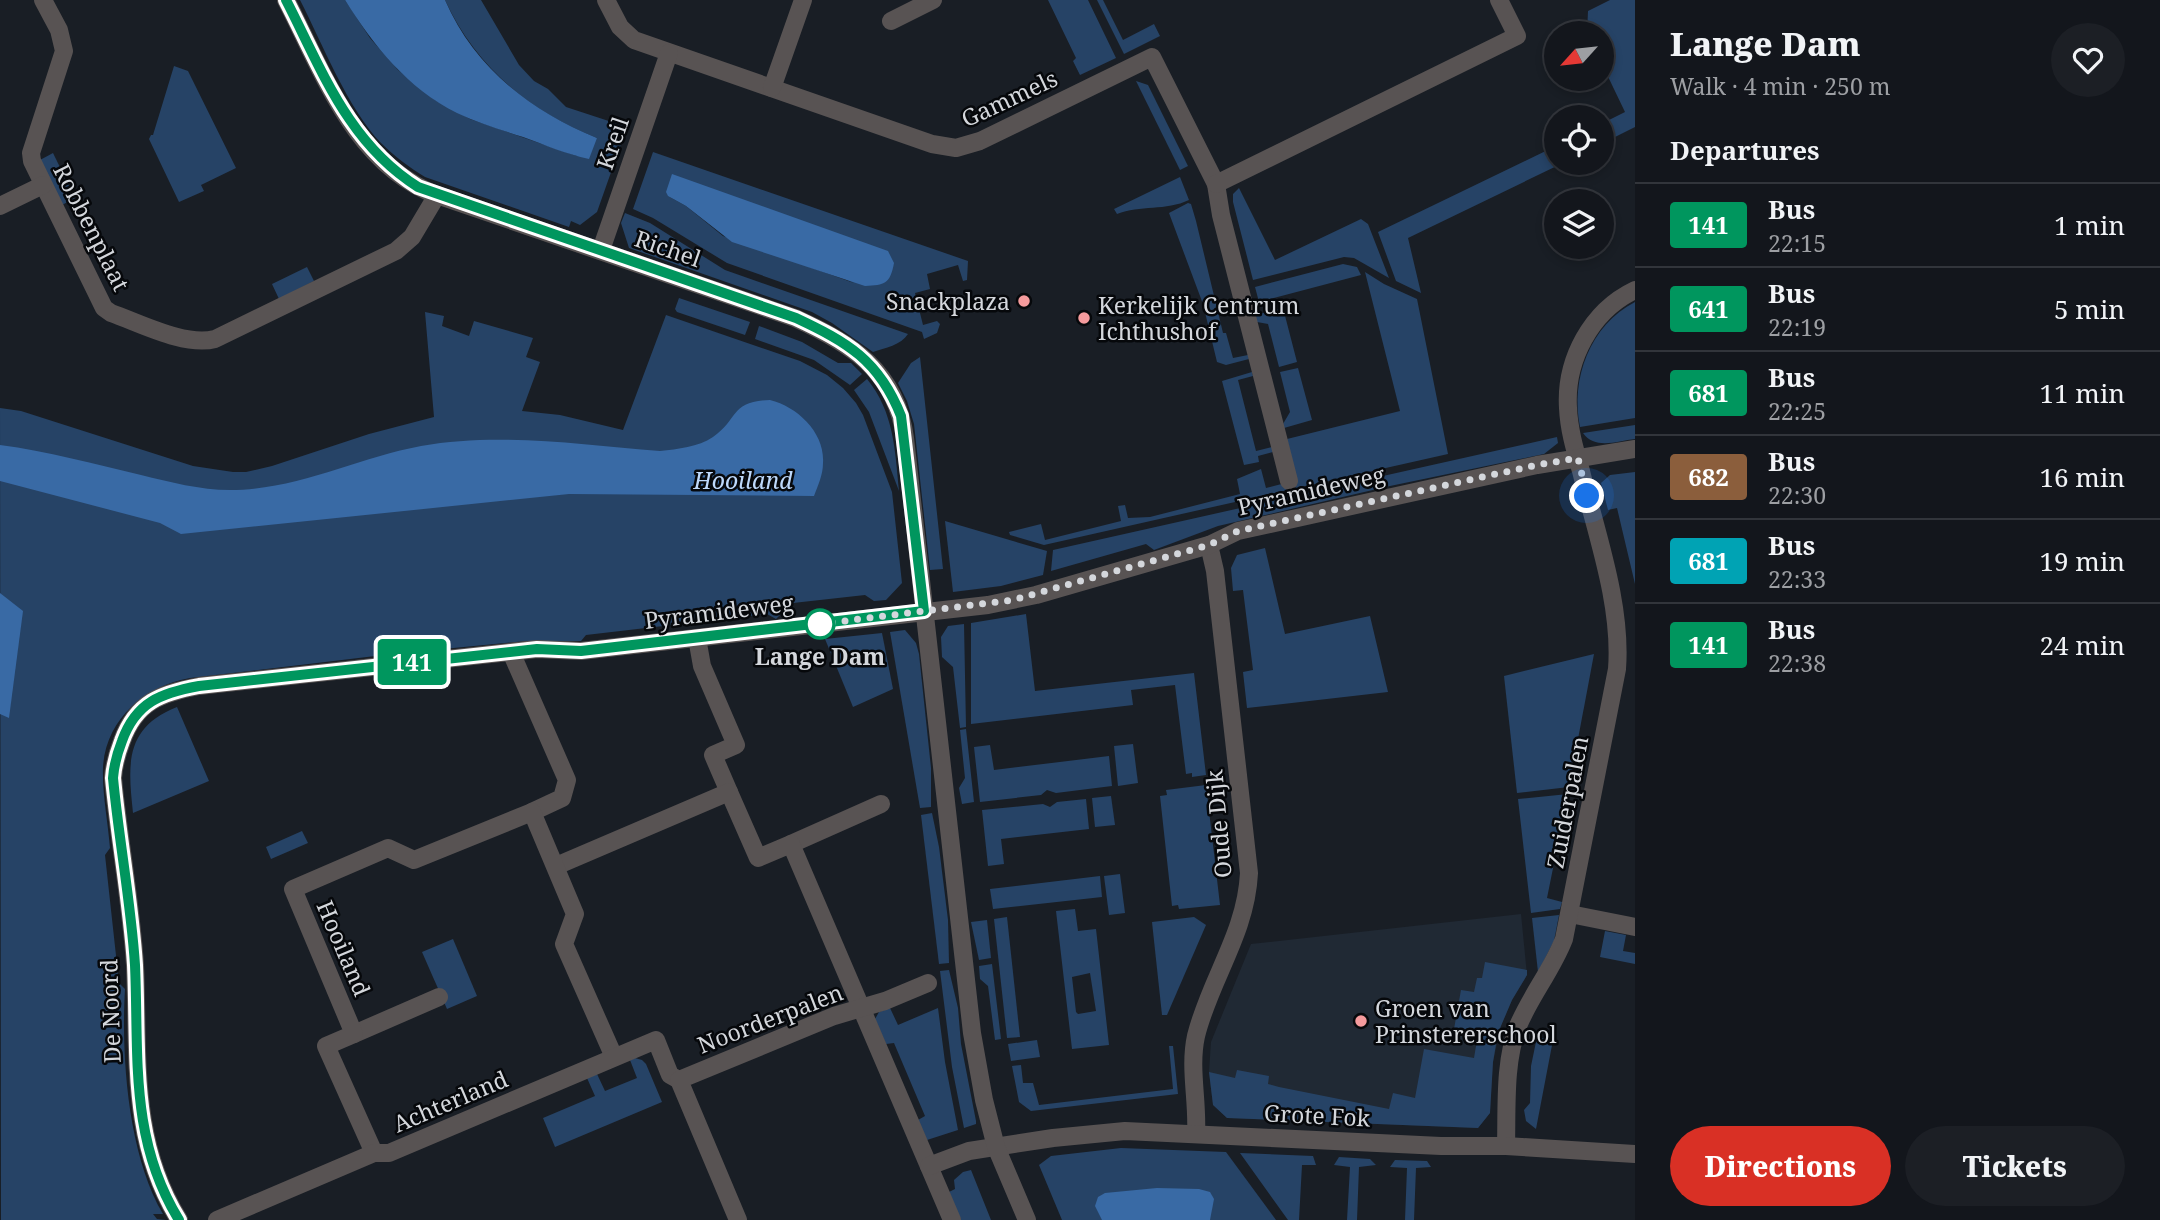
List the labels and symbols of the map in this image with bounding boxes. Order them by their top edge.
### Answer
north arrow [1544,21,1614,91]
street label: Gammels [956,62,1062,134]
street label: Kreil [588,112,636,174]
street label: Robbenplaat [46,158,138,296]
street label: Richel [631,222,705,274]
place label: Snackplaza [886,285,1010,317]
place label: Kerkelijk Centrum Ichthushof [1098,289,1300,347]
marker: Snackplaza [1016,293,1032,309]
marker: Kerkelijk Centrum Ichthushof [1076,310,1092,326]
street label: Pyramideweg [1234,457,1388,522]
park label: Hooiland [692,464,793,496]
your location [1569,478,1604,513]
street label: Pyramideweg [642,586,796,636]
marker: Lange Dam [805,609,835,639]
line badge: 141 [372,639,452,685]
place label: Lange Dam [755,640,885,672]
street label: Zuiderpalen [1538,733,1596,871]
street label: Oude Dijk [1197,768,1239,879]
street label: Hooiland [310,895,378,1001]
street label: De Noord [92,958,128,1064]
street label: Noorderpalen [693,975,848,1060]
place label: Groen van Prinstererschool [1375,992,1557,1050]
marker: Groen van Prinstererschool [1353,1013,1369,1029]
street label: Achterland [388,1062,512,1140]
street label: Grote Fok [1263,1096,1371,1134]

